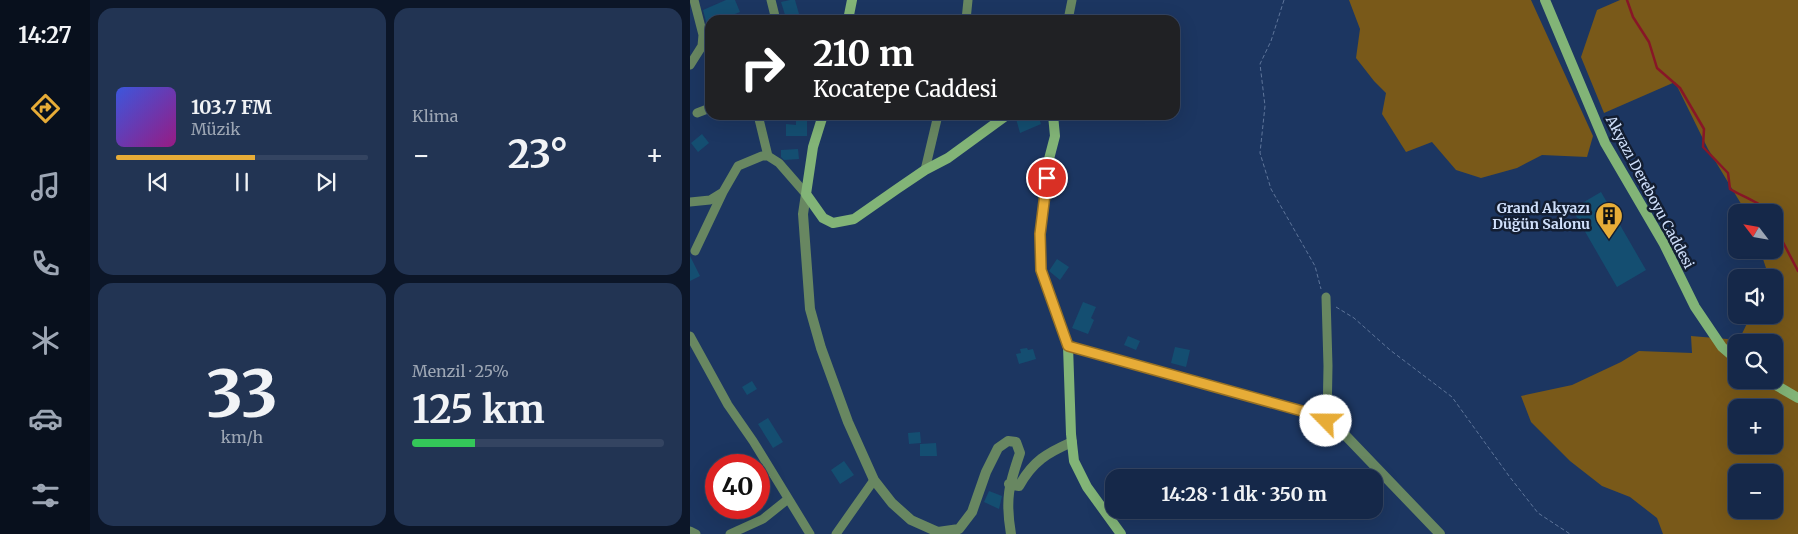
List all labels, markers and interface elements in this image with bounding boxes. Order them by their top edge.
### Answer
text: 14:27 [18,21,72,49]
text: 210 m [813,32,914,76]
icon: right [730,35,795,100]
text: Kocatepe Caddesi [813,75,997,103]
icon: directions [28,91,63,126]
text: 103.7 FM [191,95,272,119]
text: Klima [412,106,458,126]
street label: Akyazı Dereboyu Caddesi [1601,111,1698,272]
text: Müzik [191,119,240,139]
text: 23° [508,131,568,178]
text: − [412,137,431,173]
text: + [645,137,664,173]
pin [1026,157,1068,199]
icon: arrive [1033,164,1061,192]
icon: previous [144,168,172,196]
icon: pause [228,168,256,196]
icon: next [312,168,340,196]
icon: music [28,169,63,204]
place label: Grand Akyazı Düğün Salonu [1492,199,1590,233]
building icon: Grand Akyazı Düğün Salonu [1594,201,1624,240]
north arrow [1728,204,1782,259]
map controls [1728,204,1783,519]
icon: phone [28,246,63,281]
button: sound [1728,269,1783,324]
icon: climate [28,323,63,358]
button: search [1728,334,1783,389]
text: 33 [206,353,278,435]
text: Menzil · 25% [412,361,509,381]
text: 125 km [412,386,545,433]
position arrow [1299,394,1351,446]
button: + [1728,399,1783,454]
icon: car [28,401,63,436]
text: km/h [221,427,263,447]
speed limit sign: 40 [705,454,770,519]
button: − [1728,464,1783,519]
icon: filters [28,478,63,513]
text: 14:28 · 1 dk · 350 m [1161,482,1327,506]

